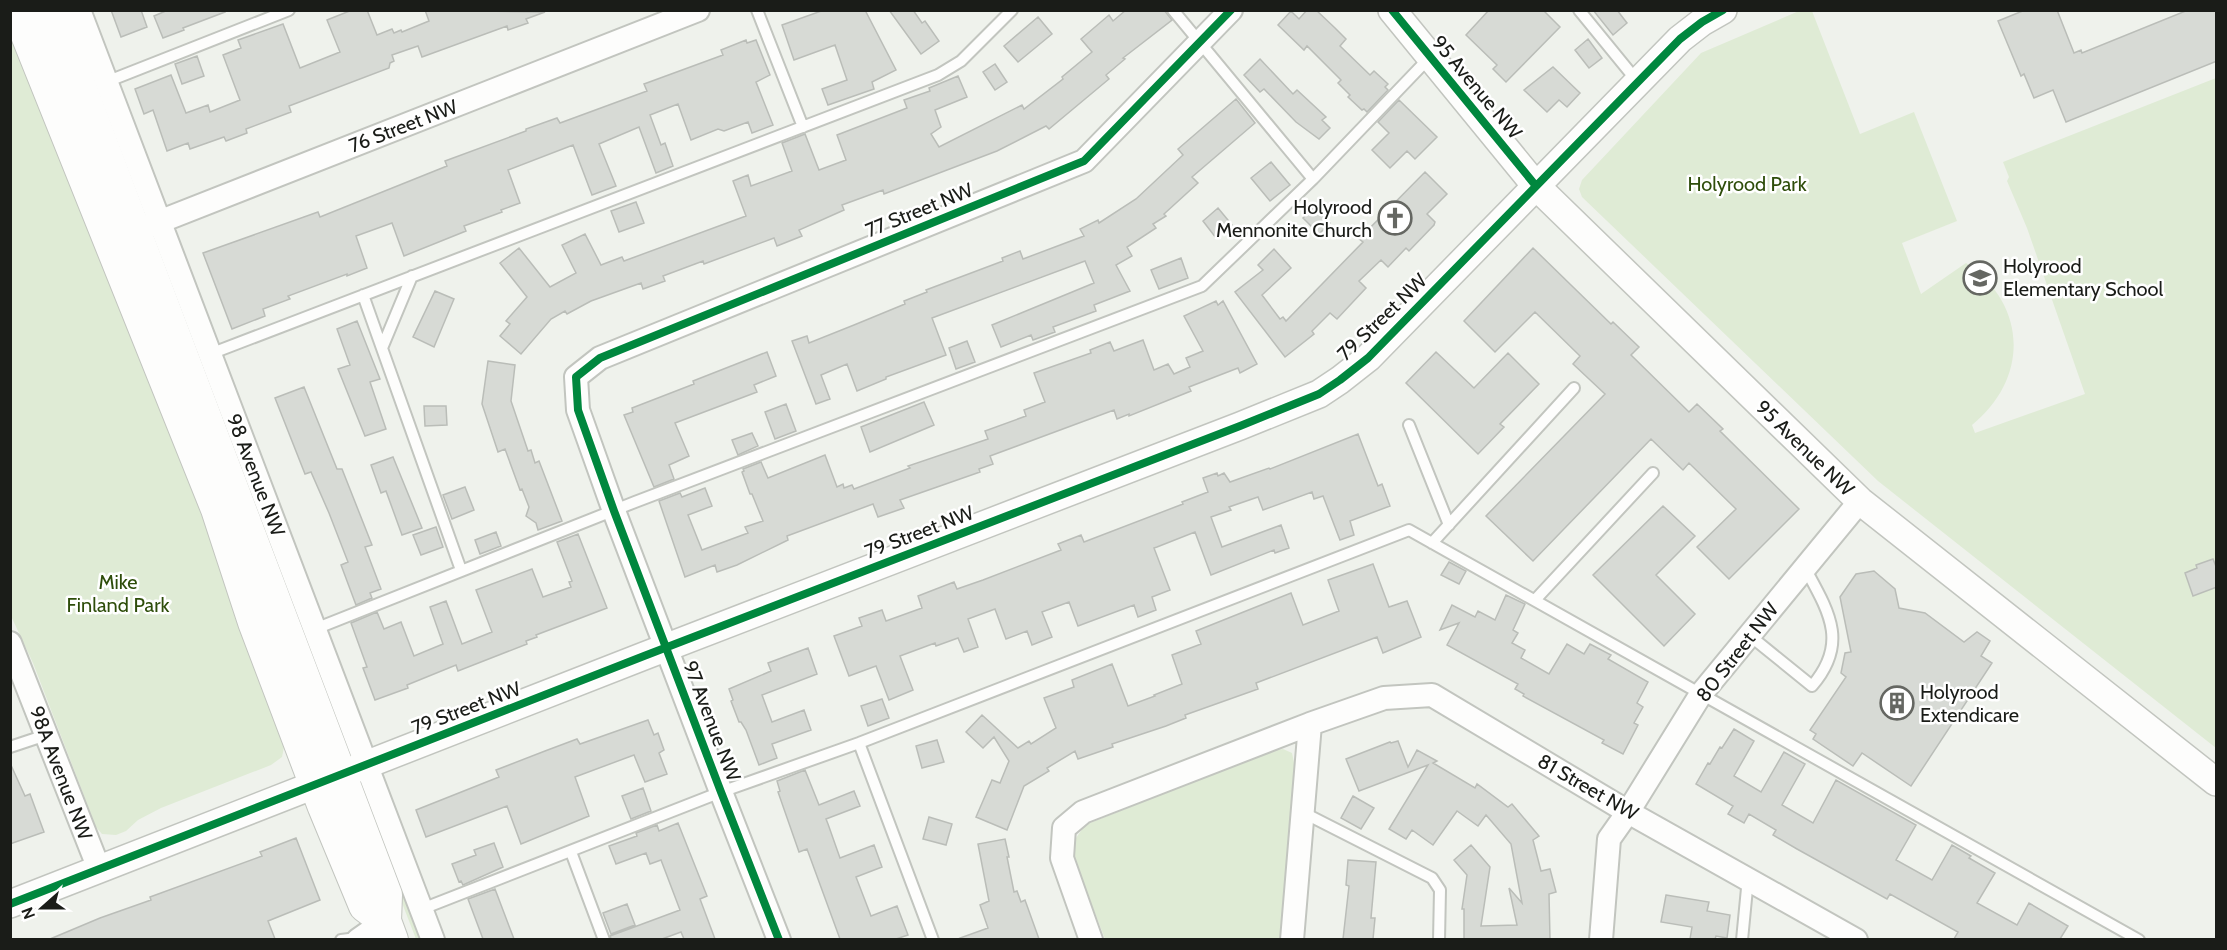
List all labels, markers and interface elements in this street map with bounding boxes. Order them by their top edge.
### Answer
street label: 95 Avenue NW [1427,30,1527,144]
street label: 76 Street NW [345,94,461,158]
park label: Holyrood Park [1687,172,1807,196]
street label: 77 Street NW [862,178,976,242]
place label: Holyrood Mennonite Church [1216,195,1372,242]
church icon: Holyrood Mennonite Church [1377,200,1413,236]
place label: Holyrood Elementary School [2003,254,2164,301]
school or university icon: Holyrood Elementary School [1962,260,1998,296]
street label: 79 Street NW [1332,268,1432,366]
street label: 95 Avenue NW [1751,395,1859,501]
street label: 98 Avenue NW [222,411,290,540]
street label: 79 Street NW [861,500,977,564]
park label: Mike Finland Park [67,570,169,617]
street label: 80 Street NW [1691,597,1783,706]
street label: 97 Avenue NW [678,657,746,785]
street label: 79 Street NW [408,676,524,740]
place label: Holyrood Extendicare [1920,680,2019,727]
building icon: Holyrood Extendicare [1879,685,1915,721]
street label: 98A Avenue NW [24,703,98,843]
street label: 81 Street NW [1533,749,1643,825]
north arrow [12,878,72,938]
text: N [18,905,39,922]

